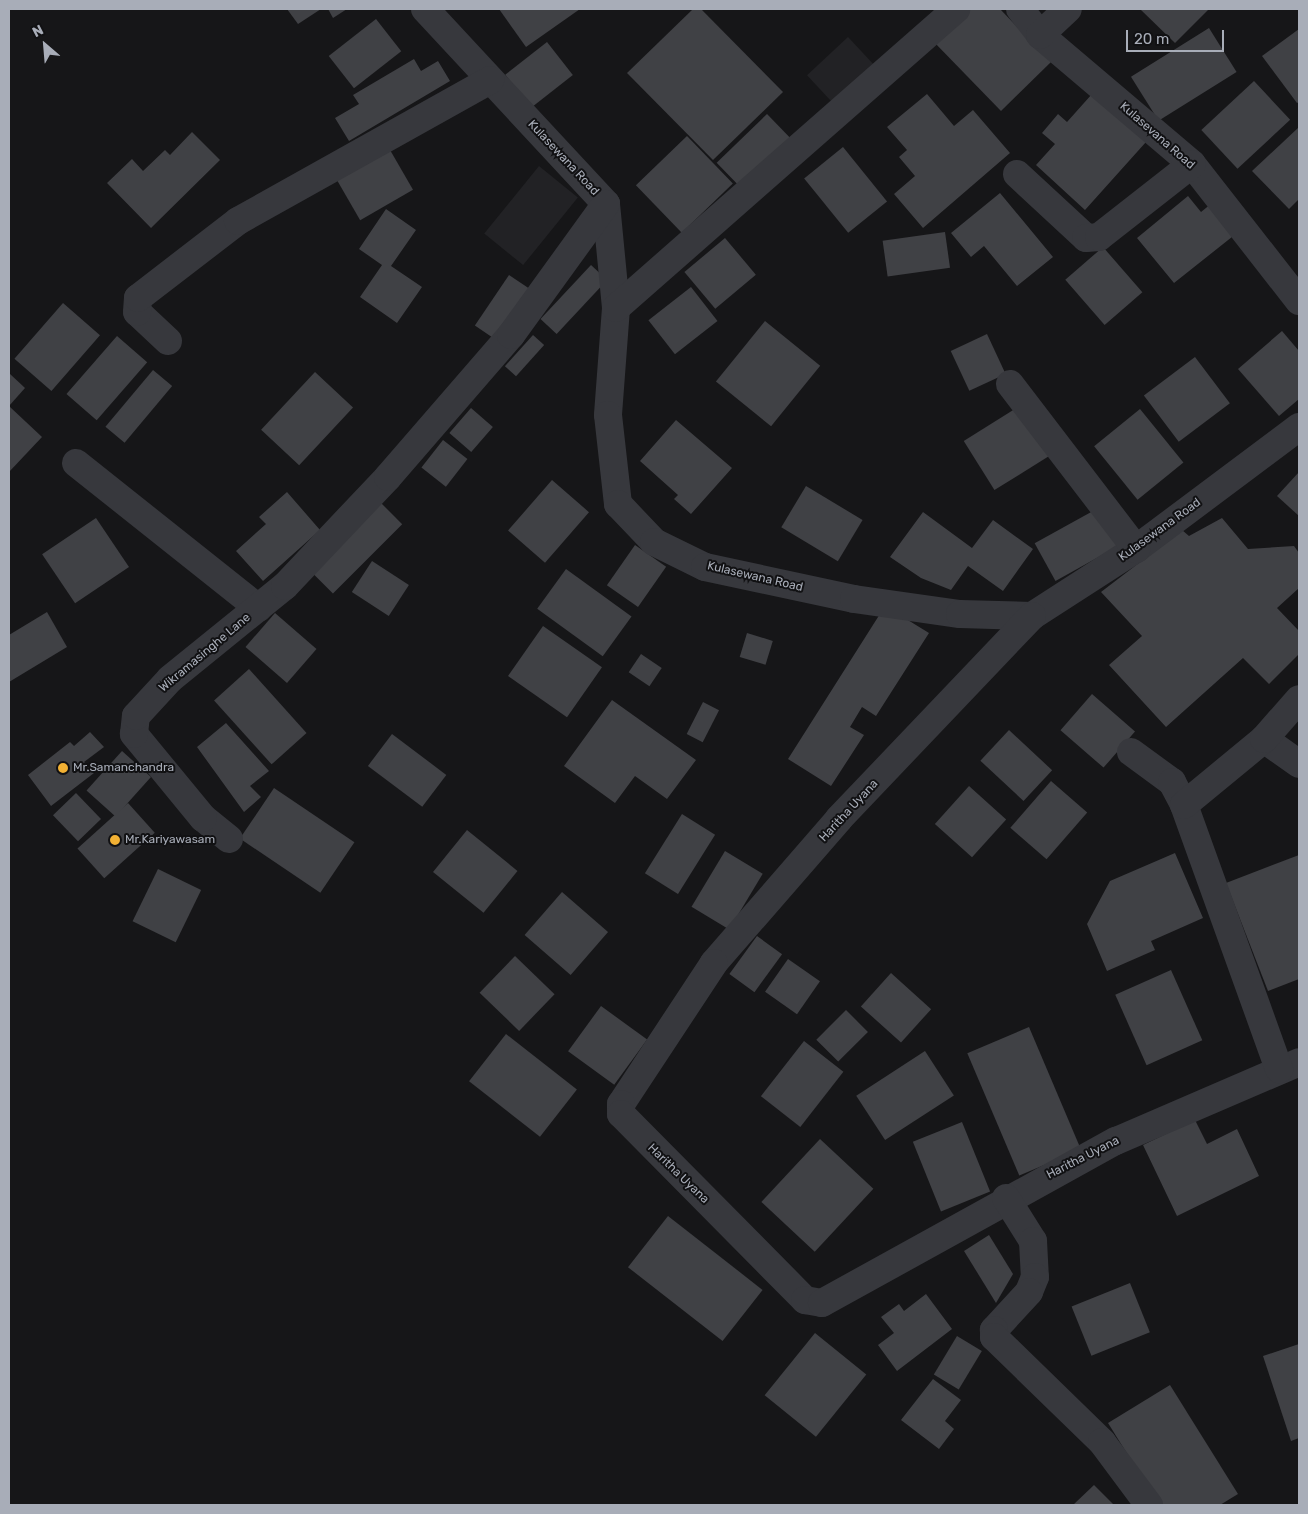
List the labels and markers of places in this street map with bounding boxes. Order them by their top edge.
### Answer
place label: Mr.Samanchandra [73,761,174,775]
marker: Mr.Samanchandra [57,762,69,774]
place label: Mr.Kariyawasam [125,833,215,847]
marker: Mr.Kariyawasam [109,834,121,846]

